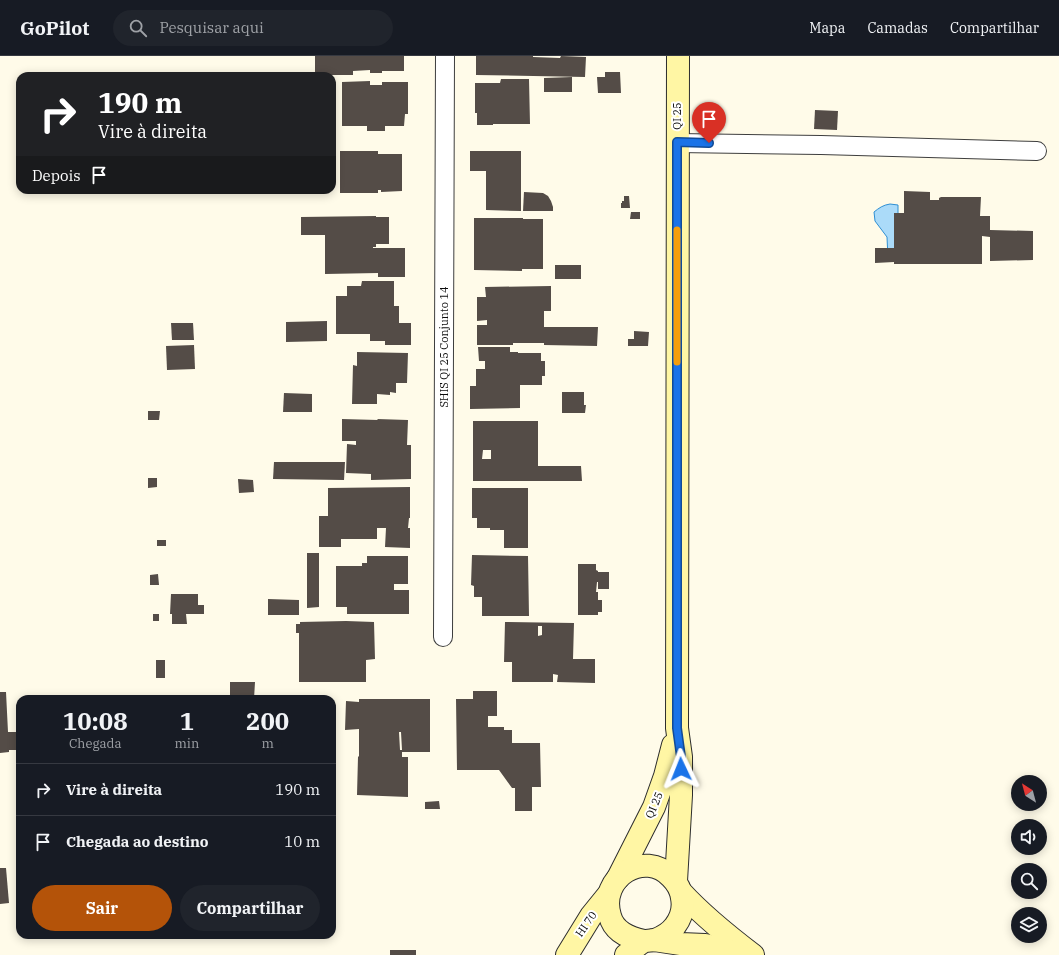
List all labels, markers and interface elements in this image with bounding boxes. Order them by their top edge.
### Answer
search box [113,10,393,46]
text: GoPilot [20,16,89,40]
icon: search [127,17,149,39]
text: Pesquisar aqui [159,18,264,37]
text: Mapa [809,19,845,37]
text: Camadas [867,19,928,37]
text: Compartilhar [950,19,1039,37]
text: 190 m [98,84,182,121]
icon: right [32,88,84,140]
street label: QI 25 [670,102,684,130]
pin [692,102,726,143]
icon: arrive [698,108,720,130]
text: Vire à direita [98,120,207,143]
icon: arrive [88,164,110,186]
text: Depois [32,166,80,185]
street label: SHIS QI 25 Conjunto 14 [437,286,451,408]
text: 10:08 [63,705,128,737]
text: 1 [180,705,194,737]
text: 200 [246,705,289,737]
text: Chegada [69,735,122,752]
text: min [174,735,199,752]
text: m [261,735,274,752]
position arrow [660,748,702,790]
north arrow [1011,775,1047,811]
map controls [1011,775,1047,943]
icon: right [32,779,54,801]
text: Vire à direita [66,780,162,799]
text: 190 m [275,780,320,799]
street label: QI 25 [642,790,666,820]
button: sound [1011,819,1047,855]
icon: arrive [32,831,54,853]
text: Chegada ao destino [66,832,209,851]
text: 10 m [284,832,320,851]
button: search [1011,863,1047,899]
button: Sair [32,885,172,931]
button: Compartilhar [180,885,320,931]
button: layers [1011,907,1047,943]
street label: HI 70 [572,908,600,940]

